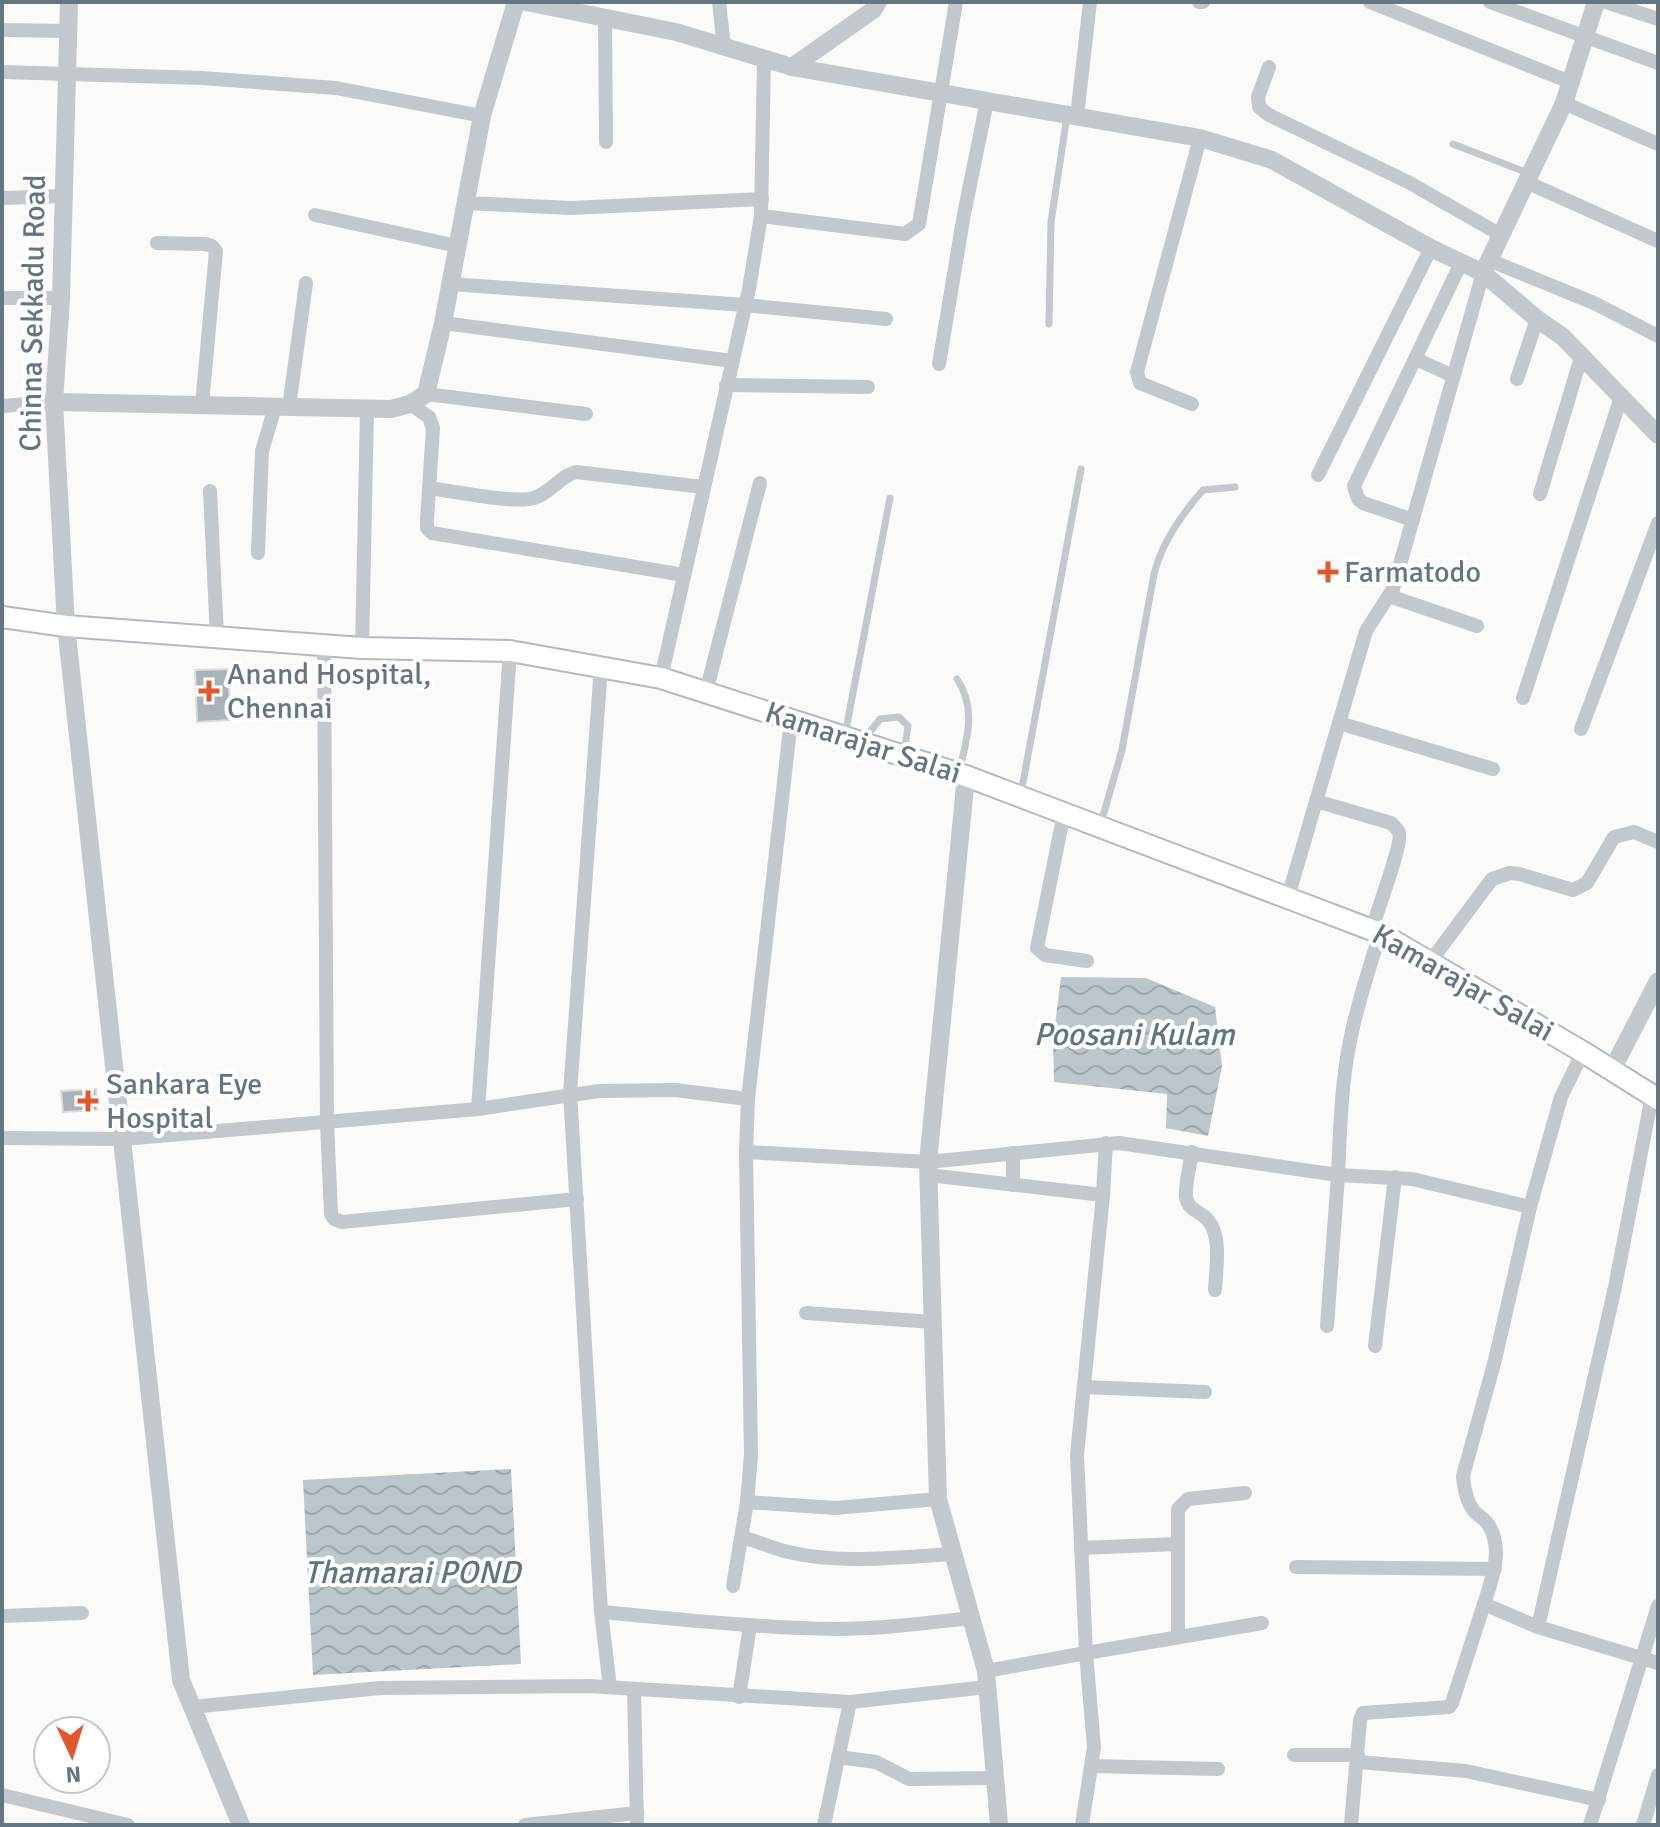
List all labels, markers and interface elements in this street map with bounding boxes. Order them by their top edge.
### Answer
street label: Chinna Sekkadu Road [12,174,54,452]
place label: Farmatodo [1344,554,1481,591]
marker: Farmatodo [1319,563,1337,581]
place label: Anand Hospital, Chennai [227,656,431,727]
marker: Anand Hospital, Chennai [198,680,220,702]
street label: Kamarajar Salai [760,694,966,792]
street label: Kamarajar Salai [1366,916,1560,1050]
water label: Poosani Kulam [1033,1015,1236,1054]
place label: Sankara Eye Hospital [106,1066,262,1137]
marker: Sankara Eye Hospital [77,1090,99,1112]
water label: Thamarai POND [304,1553,522,1592]
north arrow [32,1715,112,1795]
text: N [65,1760,82,1788]

